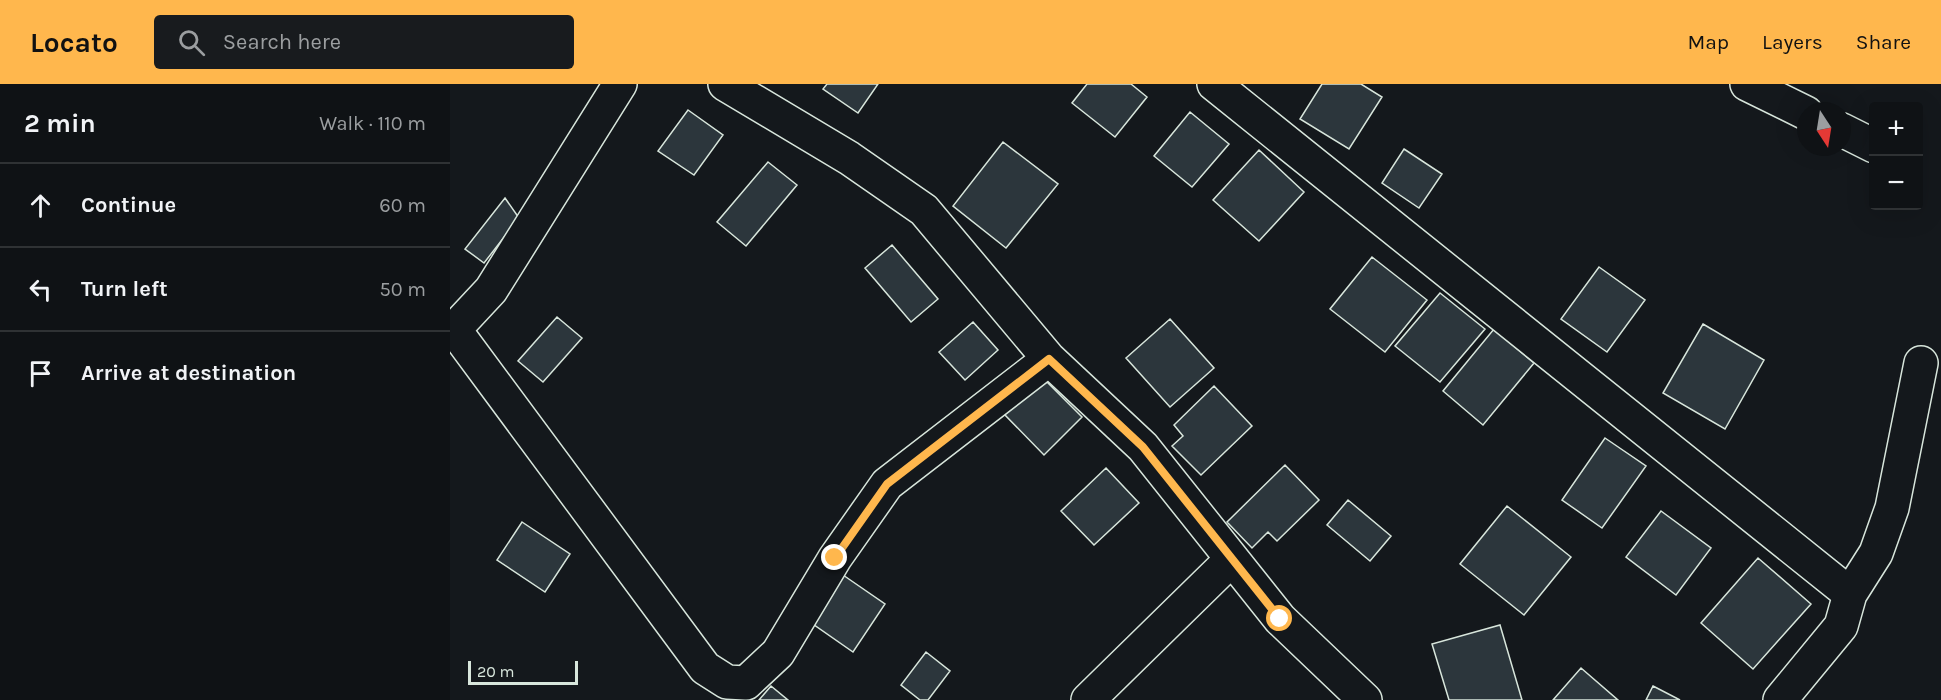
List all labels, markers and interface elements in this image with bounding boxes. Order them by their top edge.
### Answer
search box [154,15,574,69]
text: Locato [30,26,118,59]
icon: search [175,26,208,59]
text: Search here [223,29,341,55]
text: Map [1687,30,1729,54]
text: Layers [1762,30,1823,54]
text: Share [1856,30,1911,54]
north arrow [1797,102,1851,156]
map controls [1869,102,1923,210]
button: + [1869,102,1923,156]
text: 2 min [24,108,96,139]
text: Walk · 110 m [319,112,426,135]
button: − [1869,156,1923,210]
icon: ahead [24,189,57,222]
text: Continue [81,192,176,218]
text: 60 m [379,194,426,217]
icon: left [24,273,57,306]
text: Turn left [81,276,168,302]
text: 50 m [379,278,426,301]
icon: arrive [24,357,57,390]
text: Arrive at destination [81,360,296,386]
route end [821,544,847,570]
route start [1266,605,1292,631]
scale bar [468,658,578,686]
text: 20 m [477,662,515,681]

